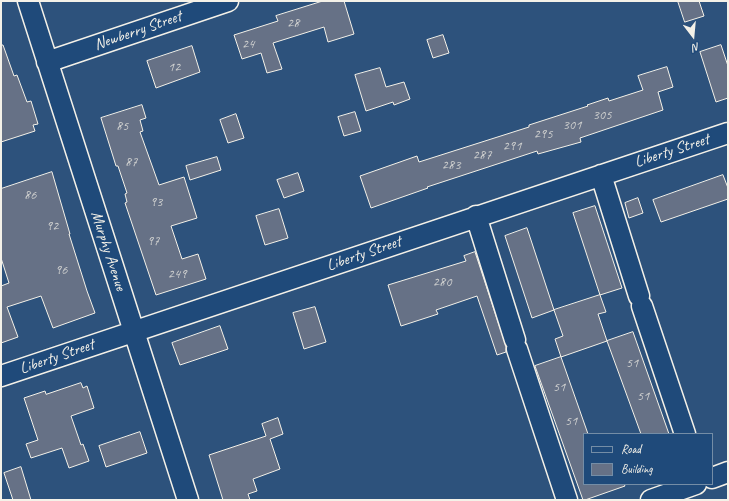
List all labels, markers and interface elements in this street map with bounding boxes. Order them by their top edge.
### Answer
street label: Newberry Street [92,7,184,55]
house number: 28 [287,15,299,31]
north arrow [673,16,713,56]
house number: 24 [242,36,254,52]
text: N [691,40,702,55]
house number: 12 [168,59,180,75]
house number: 305 [593,107,611,123]
house number: 301 [563,117,581,133]
house number: 85 [116,118,128,134]
house number: 295 [534,126,552,142]
street label: Liberty Street [632,130,712,172]
house number: 291 [503,138,521,154]
house number: 287 [473,147,491,163]
house number: 87 [125,154,137,170]
house number: 283 [442,157,460,173]
house number: 86 [24,187,36,203]
house number: 93 [150,194,162,210]
street label: Murphy Avenue [86,209,130,293]
house number: 92 [46,218,58,234]
street label: Liberty Street [324,232,404,276]
house number: 97 [147,233,159,249]
house number: 96 [55,262,67,278]
house number: 249 [168,266,186,282]
house number: 280 [433,274,451,290]
street label: Liberty Street [17,335,97,379]
house number: 51 [626,355,638,371]
house number: 51 [553,379,565,395]
house number: 51 [637,388,649,404]
house number: 51 [565,413,577,429]
legend [583,433,713,485]
text: Road [621,441,641,457]
text: Building [621,461,653,477]

